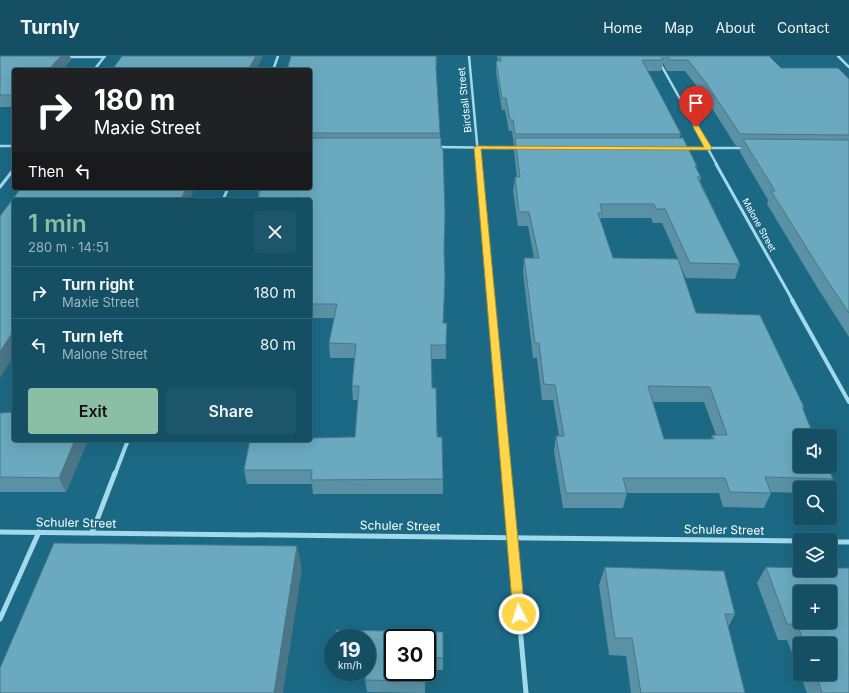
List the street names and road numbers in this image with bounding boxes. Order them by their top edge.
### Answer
street label: Birdsall Street [455,66,473,133]
street label: Malone Street [740,196,779,253]
street label: Schuler Street [36,514,116,531]
street label: Schuler Street [360,517,440,534]
street label: Schuler Street [684,521,764,538]

